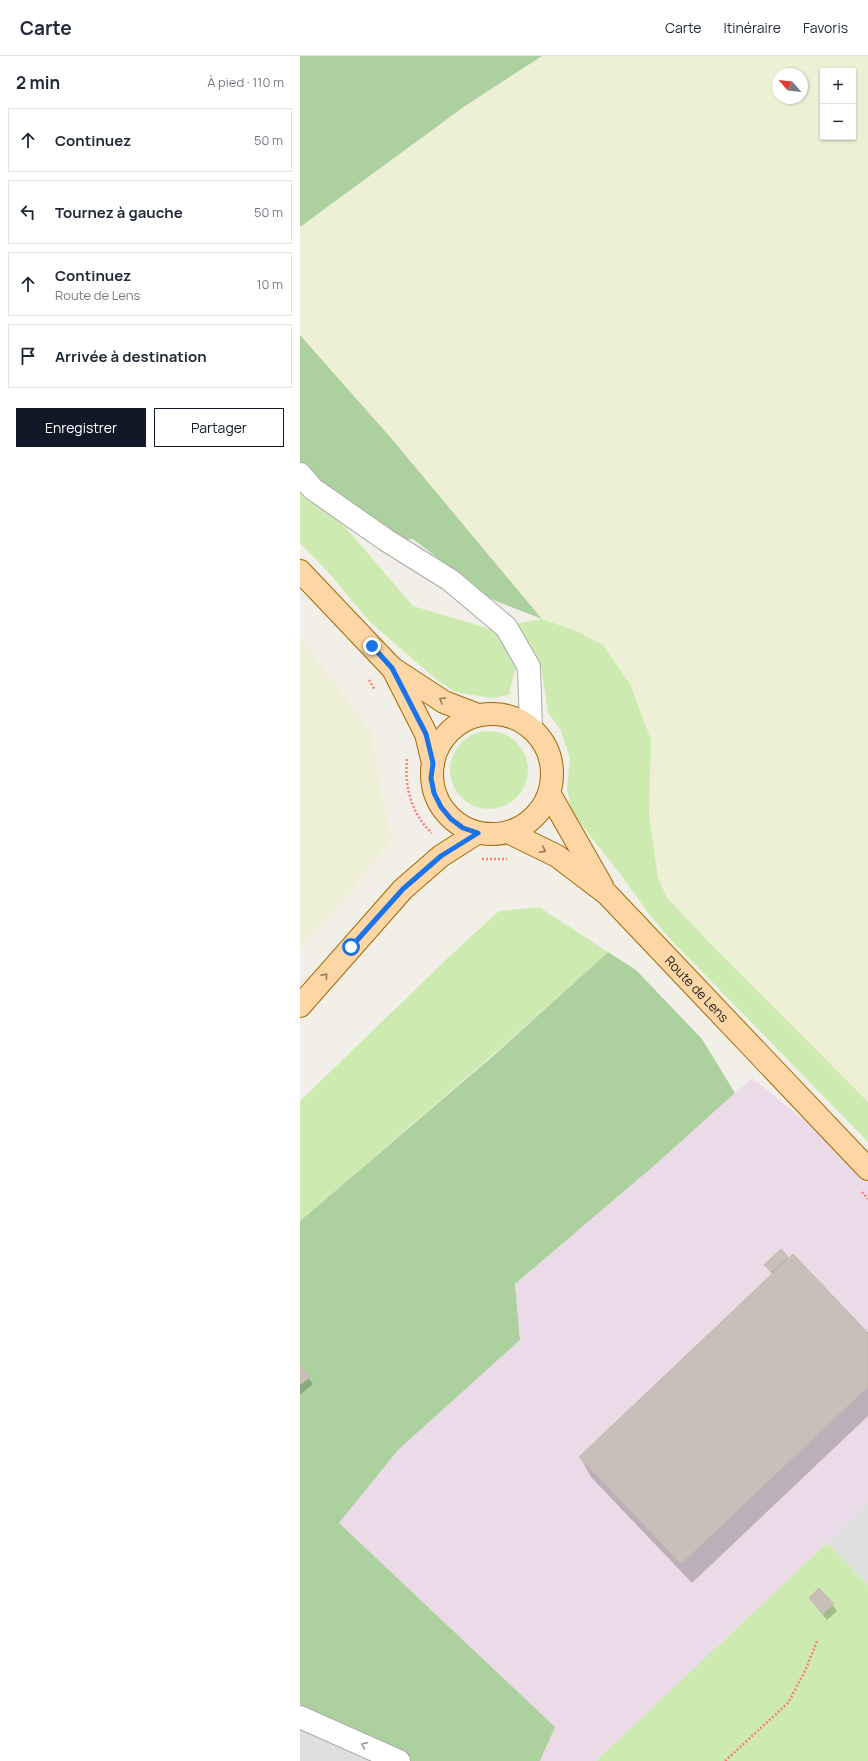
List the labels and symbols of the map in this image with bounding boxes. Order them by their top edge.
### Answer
north arrow [772,68,808,104]
route end [363,637,381,655]
one-way arrow [439,697,446,705]
one-way arrow [539,845,547,853]
route start [342,938,360,956]
street label: Route de Lens [661,952,733,1026]
one-way arrow [321,973,328,981]
one-way arrow [360,1742,368,1750]

